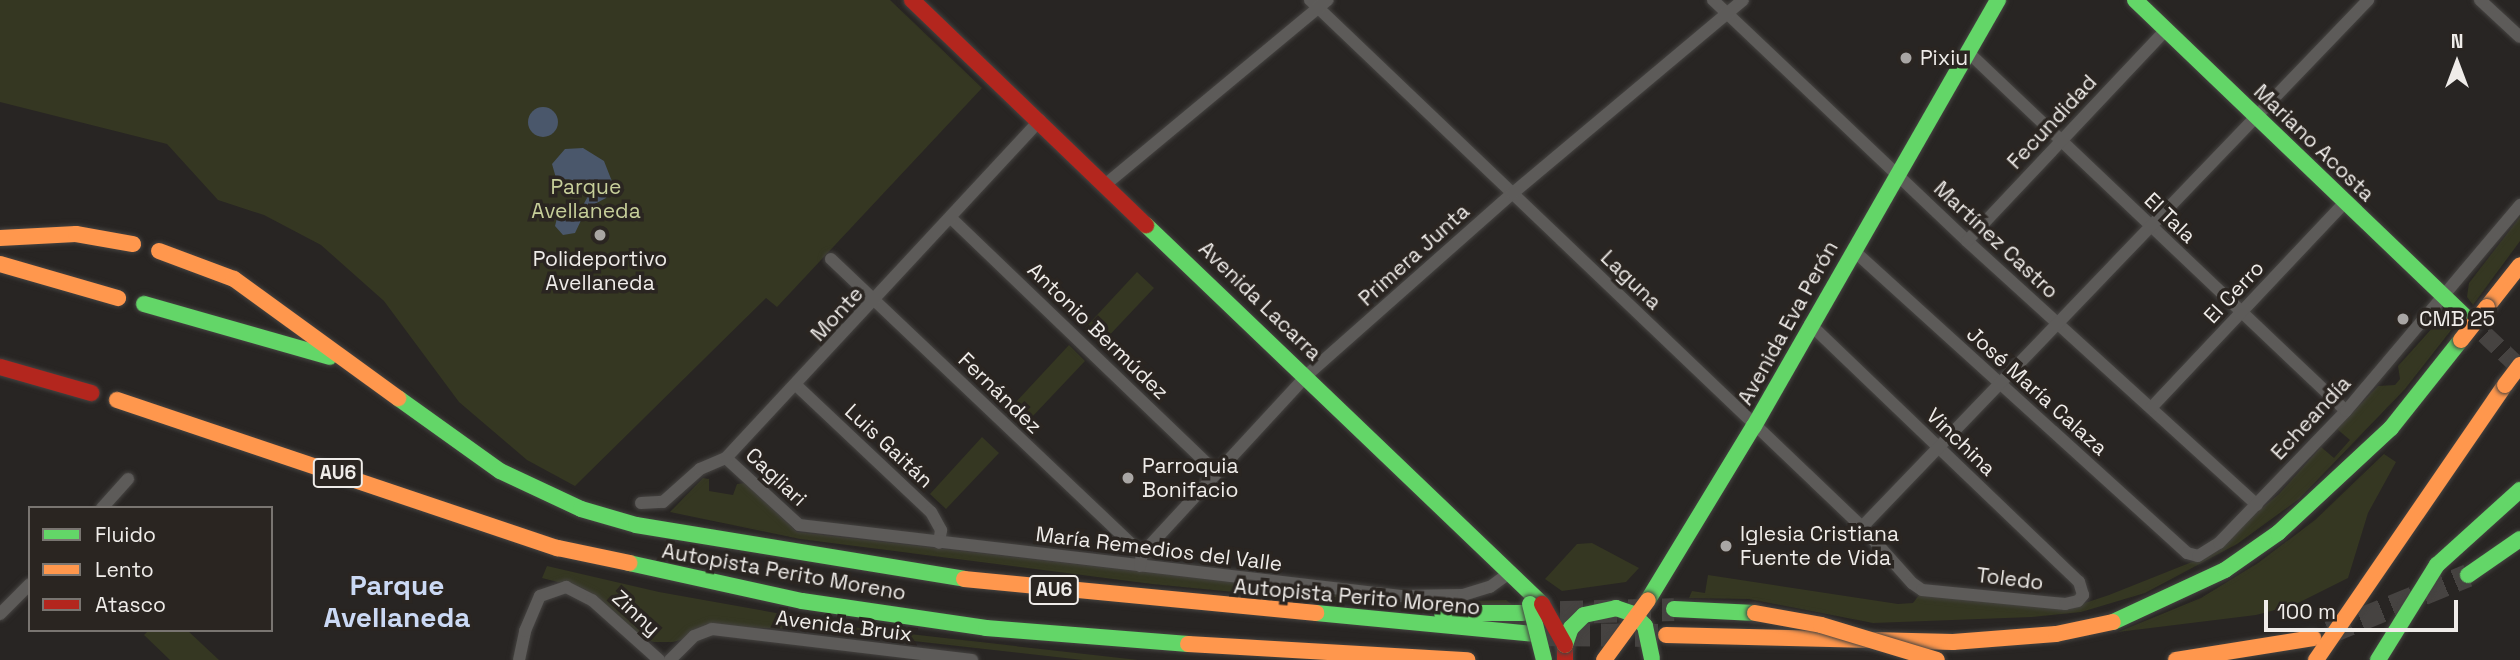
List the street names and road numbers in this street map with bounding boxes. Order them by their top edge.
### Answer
street label: Fecundidad [2002,70,2102,174]
street label: Mariano Acosta [2248,79,2380,207]
street label: Martínez Castro [1929,176,2063,304]
street label: El Tala [2139,187,2201,249]
street label: Primera Junta [1353,199,1475,311]
street label: Avenida Lacarra [1193,236,1327,366]
street label: Avenida Eva Perón [1732,237,1844,409]
street label: Laguna [1595,245,1667,315]
street label: El Cerro [2199,255,2269,329]
street label: Antonio Bermúdez [1022,257,1174,405]
street label: Monte [805,281,869,347]
street label: José María Calaza [1962,321,2112,461]
street label: Fernández [953,347,1047,439]
street label: Echeandía [2266,371,2356,465]
street label: Luis Gaitán [840,399,938,493]
street label: Vinchina [1921,403,2001,481]
street label: Cagliari [740,442,812,512]
road number: AU6 [312,458,364,488]
street label: María Remedios del Valle [1034,521,1284,577]
street label: Autopista Perito Moreno [660,538,908,606]
street label: Toledo [1975,562,2045,596]
street label: Autopista Perito Moreno [1233,574,1481,620]
road number: AU6 [1028,575,1080,606]
street label: Zinny [607,585,665,641]
street label: Avenida Bruix [774,605,914,647]

